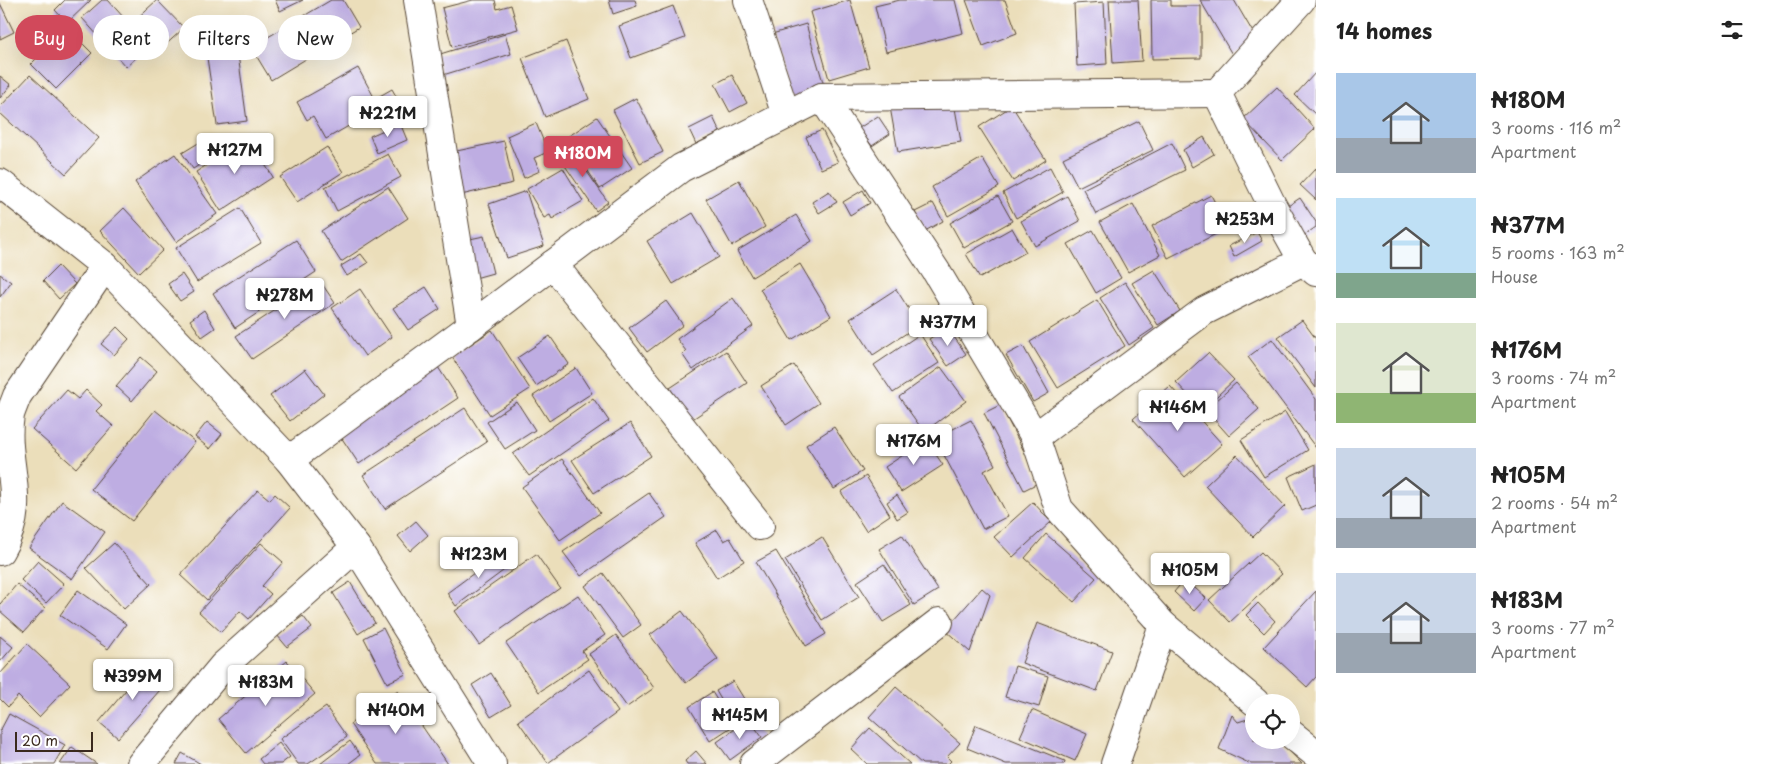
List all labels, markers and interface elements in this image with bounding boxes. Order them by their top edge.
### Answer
text: 14 homes [1336,14,1432,46]
chip: Buy [15,15,83,60]
chip: Rent [93,15,169,60]
chip: Filters [179,15,268,60]
chip: New [278,15,352,60]
icon: filters [1718,16,1746,44]
text: ₦180M [1491,83,1566,115]
icon: home [1376,93,1436,153]
pin: ₦221M [353,96,423,138]
text: ₦221M [359,100,417,124]
text: 3 rooms · 116 m² [1491,115,1621,139]
pin: ₦127M [200,132,270,175]
pin: ₦180M [548,136,618,178]
text: ₦127M [208,137,262,161]
text: Apartment [1491,139,1576,163]
text: ₦180M [555,140,611,164]
pin: ₦253M [1210,202,1280,244]
text: ₦253M [1216,206,1274,230]
text: ₦377M [1491,208,1565,240]
icon: home [1376,218,1436,278]
text: 5 rooms · 163 m² [1491,240,1625,264]
text: House [1491,264,1538,288]
pin: ₦278M [250,278,320,320]
text: ₦278M [256,282,314,306]
pin: ₦377M [913,304,983,347]
text: ₦377M [920,309,976,333]
text: ₦176M [1491,333,1562,365]
icon: home [1376,343,1436,403]
text: 3 rooms · 74 m² [1491,365,1616,389]
text: Apartment [1491,389,1576,413]
pin: ₦146M [1143,390,1213,432]
text: ₦146M [1149,394,1207,418]
pin: ₦176M [879,424,949,466]
text: ₦176M [887,428,941,452]
text: ₦105M [1491,458,1566,490]
icon: home [1376,468,1436,528]
text: 2 rooms · 54 m² [1491,490,1618,514]
text: Apartment [1491,514,1576,538]
pin: ₦123M [444,536,514,579]
text: ₦123M [451,541,507,565]
pin: ₦105M [1155,552,1225,595]
text: ₦105M [1162,557,1218,581]
text: ₦183M [1491,583,1563,615]
icon: home [1376,593,1436,653]
text: 3 rooms · 77 m² [1491,615,1615,639]
text: Apartment [1491,639,1576,663]
pin: ₦399M [98,658,168,701]
text: ₦399M [104,663,162,687]
pin: ₦183M [231,664,301,707]
text: ₦183M [239,669,293,693]
pin: ₦140M [361,692,431,735]
map controls [1245,694,1300,749]
button: locate [1245,694,1300,749]
text: ₦140M [367,697,425,721]
pin: ₦145M [705,698,775,740]
text: ₦145M [712,702,768,726]
scale bar [15,729,92,752]
text: 20 m [22,730,58,751]

